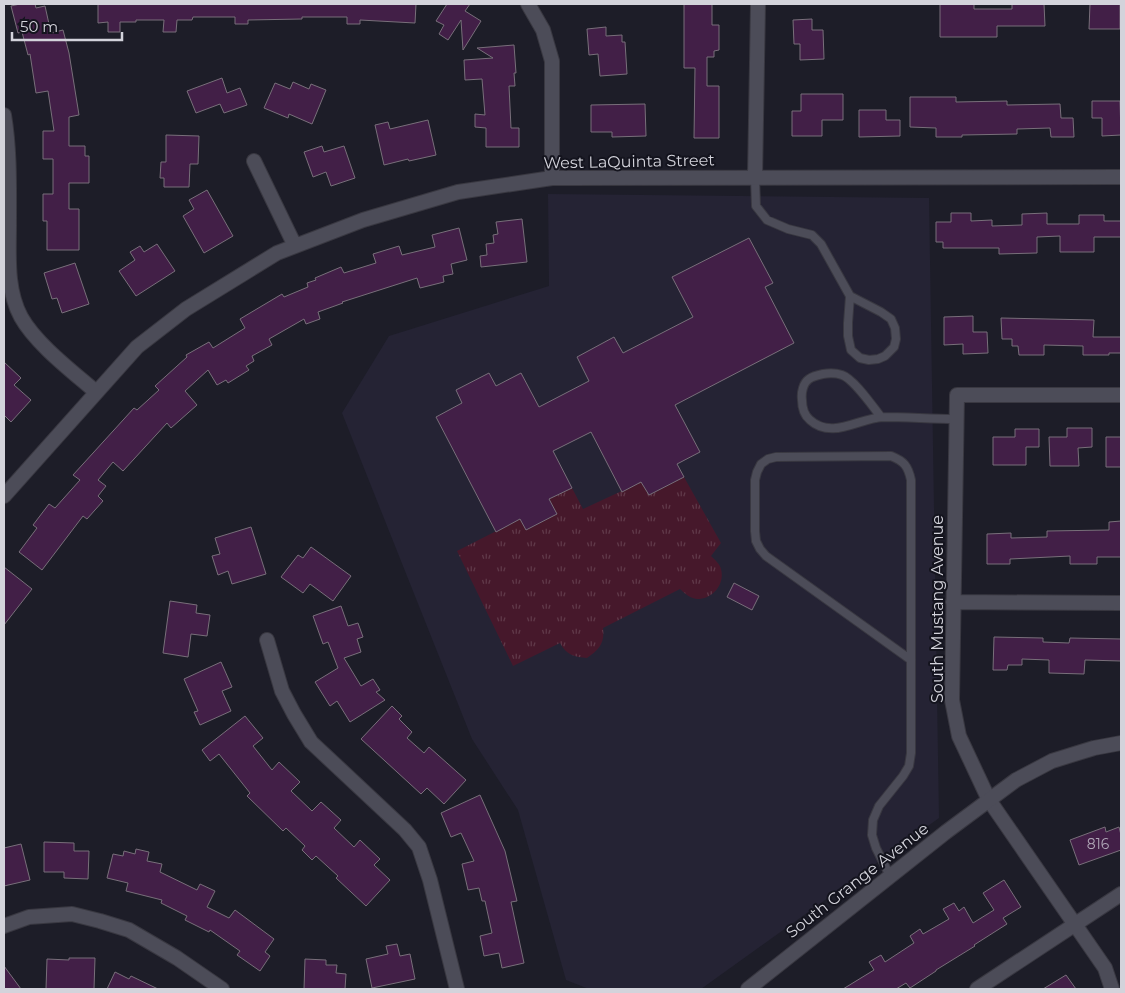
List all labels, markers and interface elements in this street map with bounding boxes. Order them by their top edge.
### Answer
scale bar [12,10,122,42]
text: 50 m [20,17,58,36]
street label: West LaQuinta Street [543,150,715,172]
street label: South Mustang Avenue [928,515,947,703]
street label: South Grange Avenue [782,819,932,942]
house number: 816 [1087,835,1110,853]

